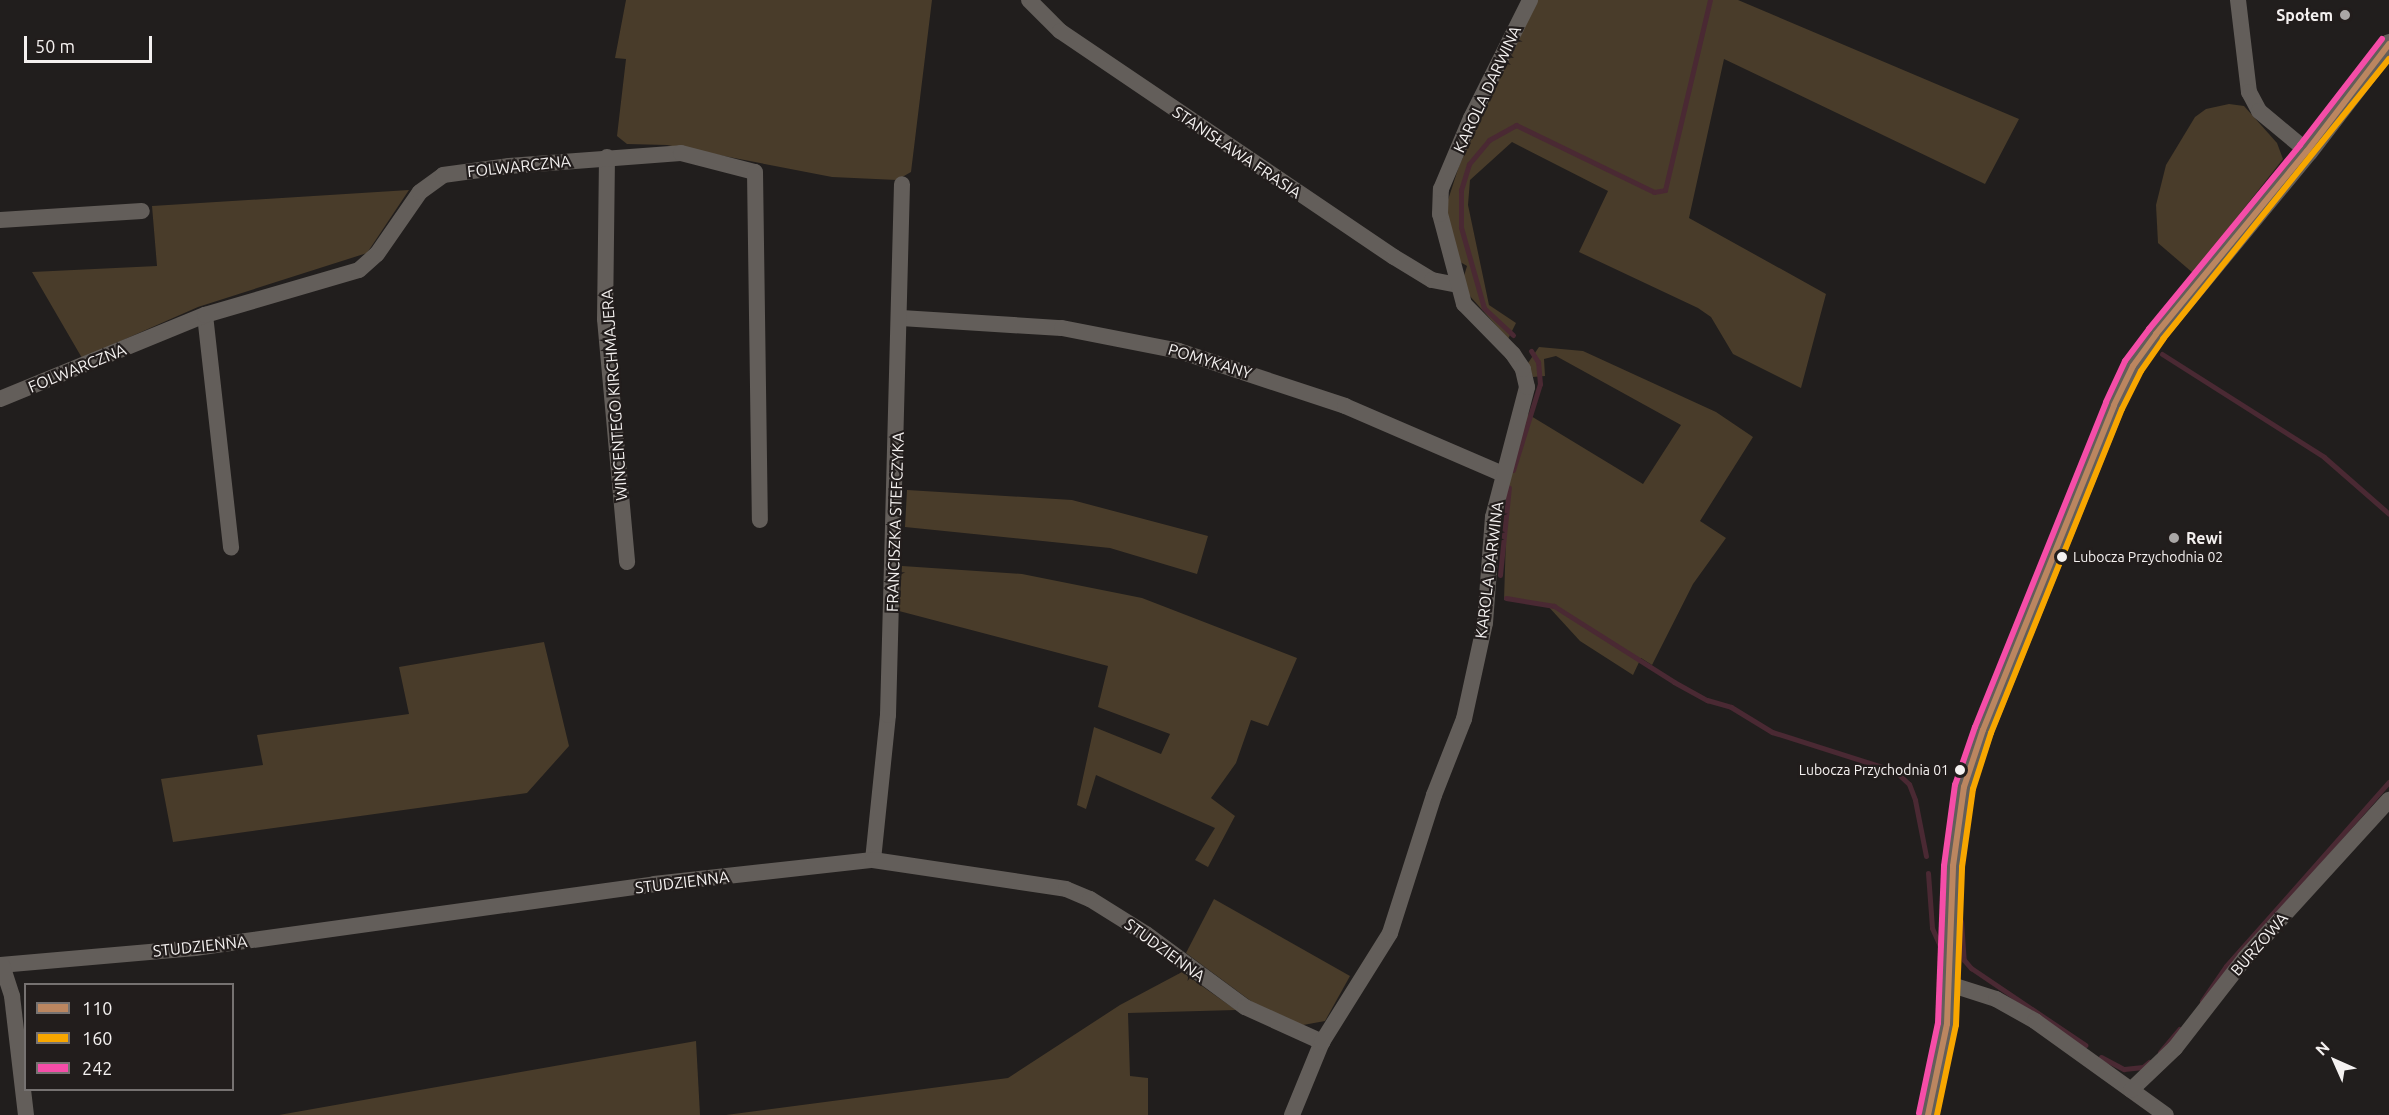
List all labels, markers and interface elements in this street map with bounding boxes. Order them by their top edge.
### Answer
place label: Społem [2276,5,2333,25]
marker: Społem [2338,8,2352,22]
street label: KAROLA DARWINA [1449,22,1525,156]
scale bar [27,24,154,62]
text: 50 m [35,36,75,56]
street label: STANISŁAWA FRASIA [1169,102,1305,202]
street label: FOLWARCZNA [466,151,572,181]
street label: WINCENTEGO KIRCHMAJERA [597,289,631,501]
street label: POMYKANY [1166,339,1254,383]
street label: FOLWARCZNA [25,340,129,396]
street label: FRANCISZKA STEFCZYKA [882,432,908,612]
street label: KAROLA DARWINA [1471,500,1507,640]
place label: Rewi [2186,528,2222,548]
marker: Rewi [2167,531,2181,545]
place label: Lubocza Przychodnia 02 [2073,549,2223,565]
marker: Lubocza Przychodnia 02 [2056,551,2068,563]
place label: Lubocza Przychodnia 01 [1799,762,1949,778]
marker: Lubocza Przychodnia 01 [1954,764,1966,776]
street label: STUDZIENNA [634,867,730,897]
street label: BURZOWA [2226,908,2292,980]
street label: STUDZIENNA [1121,914,1209,986]
street label: STUDZIENNA [152,931,248,961]
legend [24,983,234,1091]
text: 110 [82,998,112,1018]
text: 160 [82,1028,112,1048]
north arrow [2305,1031,2365,1091]
text: N [2312,1038,2333,1059]
text: 242 [82,1058,112,1078]

